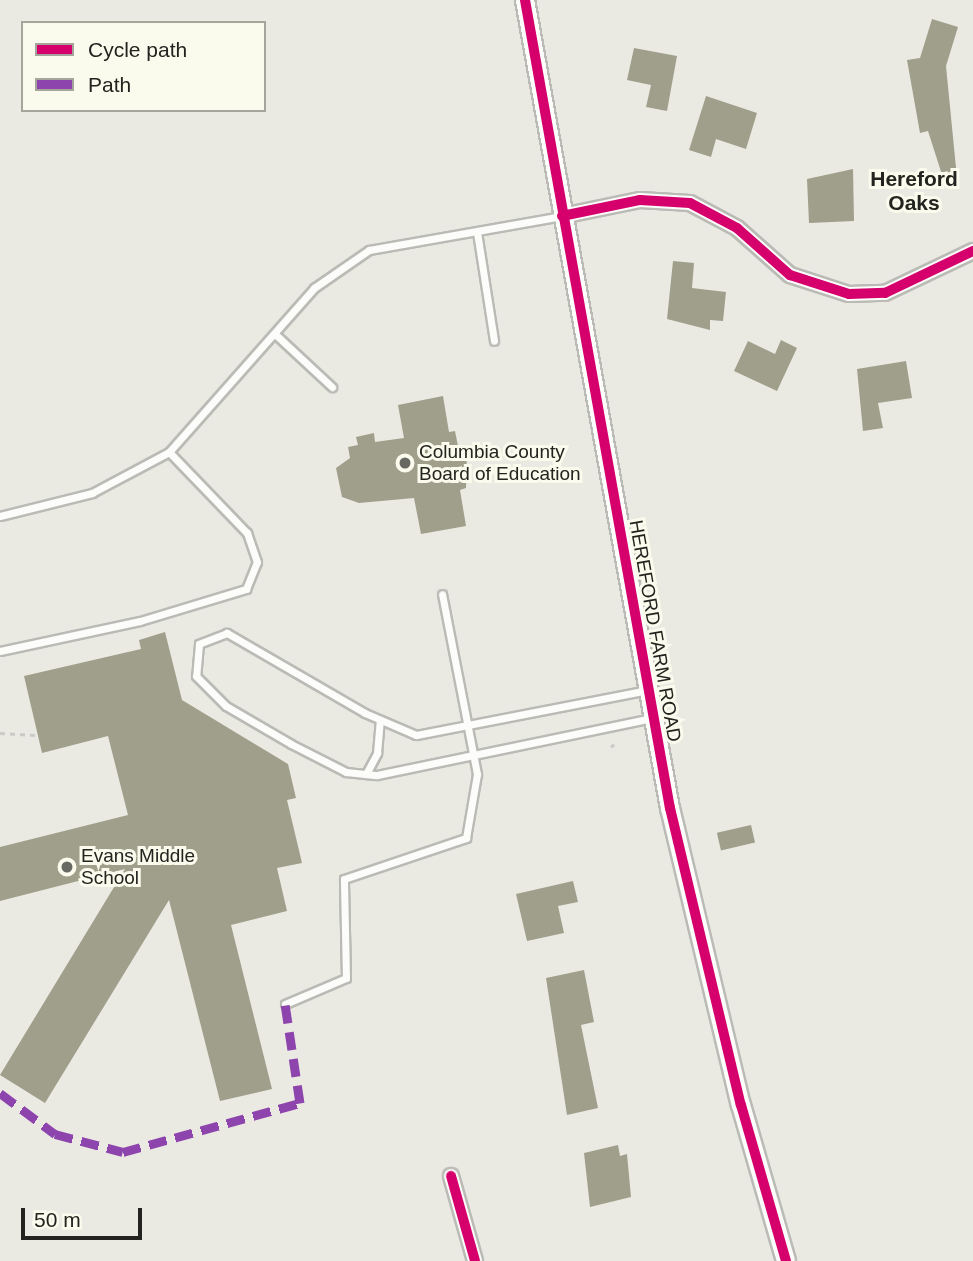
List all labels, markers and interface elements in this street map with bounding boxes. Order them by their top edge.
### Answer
legend [21,21,266,112]
text: Cycle path [88,38,187,61]
text: Path [88,73,131,96]
district label: Hereford Oaks [870,166,958,216]
place label: Columbia County Board of Education [419,441,581,485]
marker: Columbia County Board of Education [397,455,413,471]
street label: HEREFORD FARM ROAD [624,518,686,744]
place label: Evans Middle School [81,845,195,889]
marker: Evans Middle School [59,859,75,875]
scale bar [24,1194,145,1238]
text: 50 m [34,1208,81,1231]

